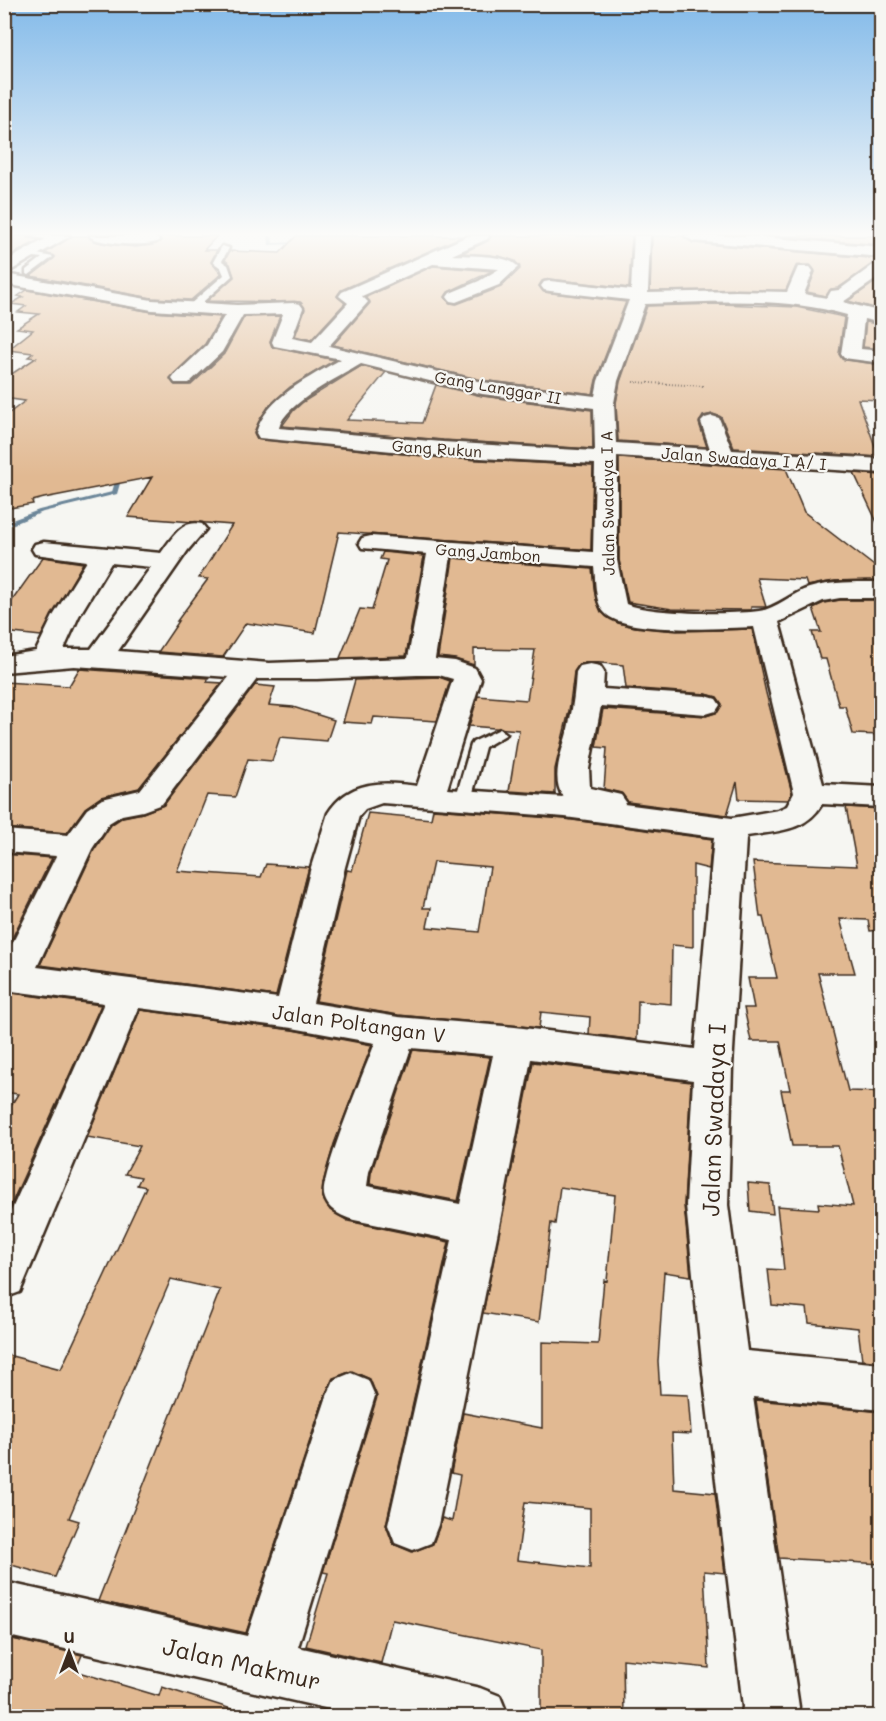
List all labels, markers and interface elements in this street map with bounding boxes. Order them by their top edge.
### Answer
street label: Gang Langgar II [433,366,563,408]
street label: Jalan Swadaya I A [595,430,619,576]
street label: Gang Rukun [391,434,483,462]
street label: Jalan Swadaya I A/ I [661,442,827,474]
street label: Gang Jambon [435,538,541,566]
street label: Jalan Poltangan V [271,998,447,1048]
street label: Jalan Swadaya I [694,1023,732,1217]
north arrow [39,1622,99,1682]
text: U [63,1626,75,1647]
street label: Jalan Makmur [160,1630,324,1696]

